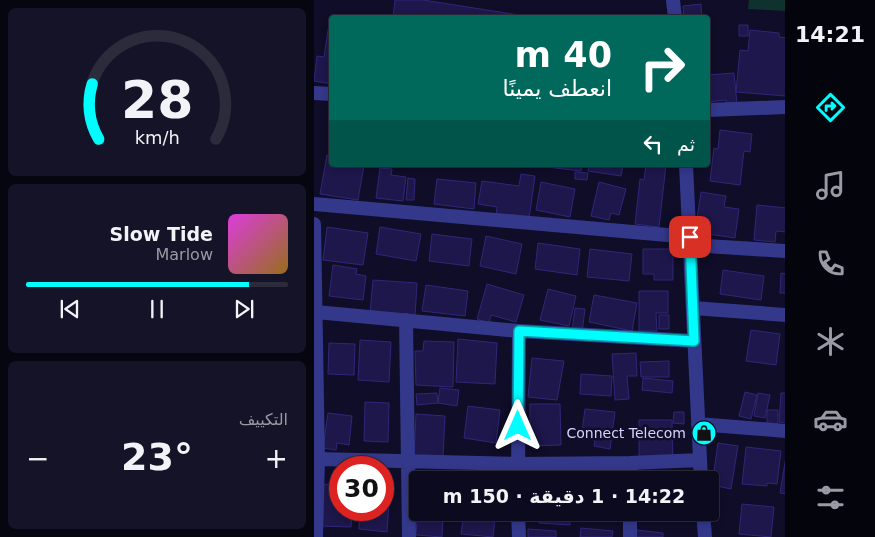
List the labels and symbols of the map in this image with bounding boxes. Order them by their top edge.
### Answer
pin [669,216,711,258]
position arrow [491,399,543,451]
shop icon: Connect Telecom [691,420,717,446]
place label: Connect Telecom [566,425,686,441]
speed limit sign: 30 [329,456,394,521]

